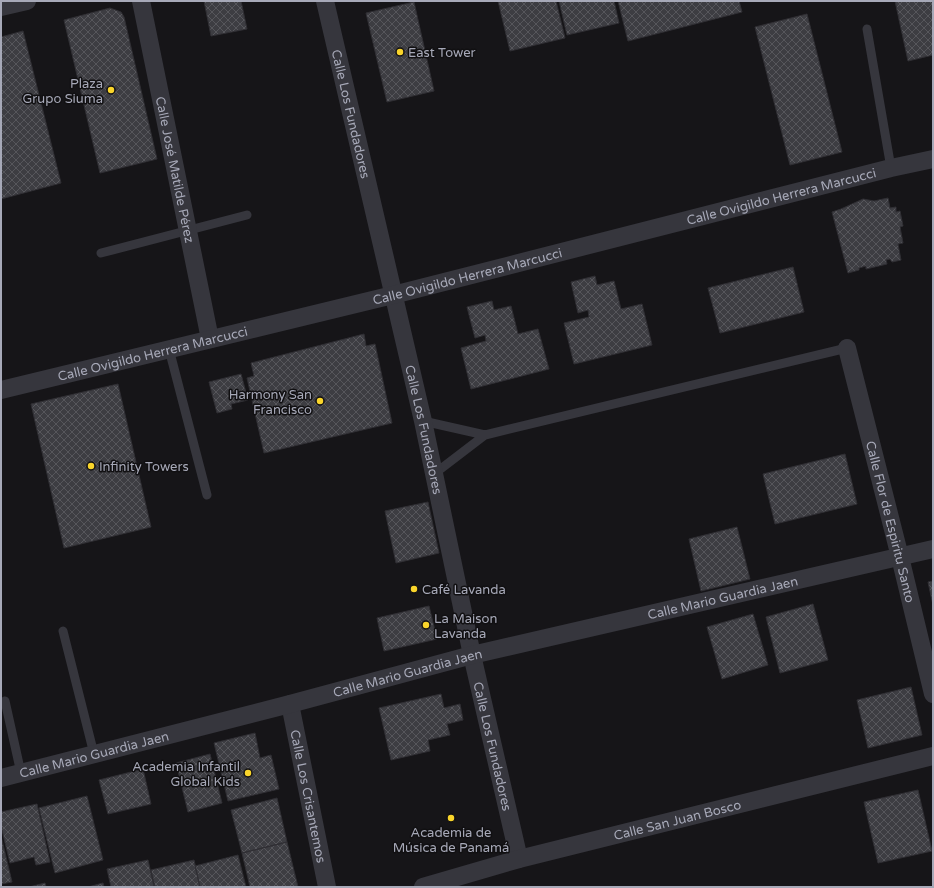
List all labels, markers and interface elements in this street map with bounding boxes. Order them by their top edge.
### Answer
place label: East Tower [408,45,476,61]
marker: East Tower [395,47,405,57]
street label: Calle Los Fundadores [328,48,373,180]
place label: Plaza Grupo Siuma [22,76,103,107]
marker: Plaza Grupo Siuma [106,85,116,95]
street label: Calle José Matilde Pérez [152,95,197,244]
street label: Calle Ovigildo Herrera Marcucci [685,165,878,229]
street label: Calle Ovigildo Herrera Marcucci [371,245,564,309]
street label: Calle Ovigildo Herrera Marcucci [56,323,249,385]
street label: Calle Los Fundadores [401,364,445,496]
place label: Harmony San Francisco [229,387,312,418]
marker: Harmony San Francisco [315,396,325,406]
street label: Calle Flor de Espiritu Santo [862,439,918,604]
place label: Infinity Towers [99,459,189,475]
marker: Infinity Towers [86,461,96,471]
street label: Calle Mario Guardia Jaen [646,573,800,623]
place label: Café Lavanda [422,582,506,598]
marker: Café Lavanda [409,584,419,594]
place label: La Maison Lavanda [434,611,497,642]
marker: La Maison Lavanda [421,620,431,630]
street label: Calle Mario Guardia Jaen [331,646,484,701]
street label: Calle Los Fundadores [469,680,515,813]
street label: Calle Mario Guardia Jaen [18,728,171,782]
street label: Calle Los Crisantemos [286,728,329,864]
place label: Academia Infantil Global Kids [132,759,240,790]
marker: Academia Infantil Global Kids [243,768,253,778]
street label: Calle San Juan Bosco [612,797,743,844]
marker: Academia de Música de Panamá [446,813,456,823]
place label: Academia de Música de Panamá [393,825,509,856]

